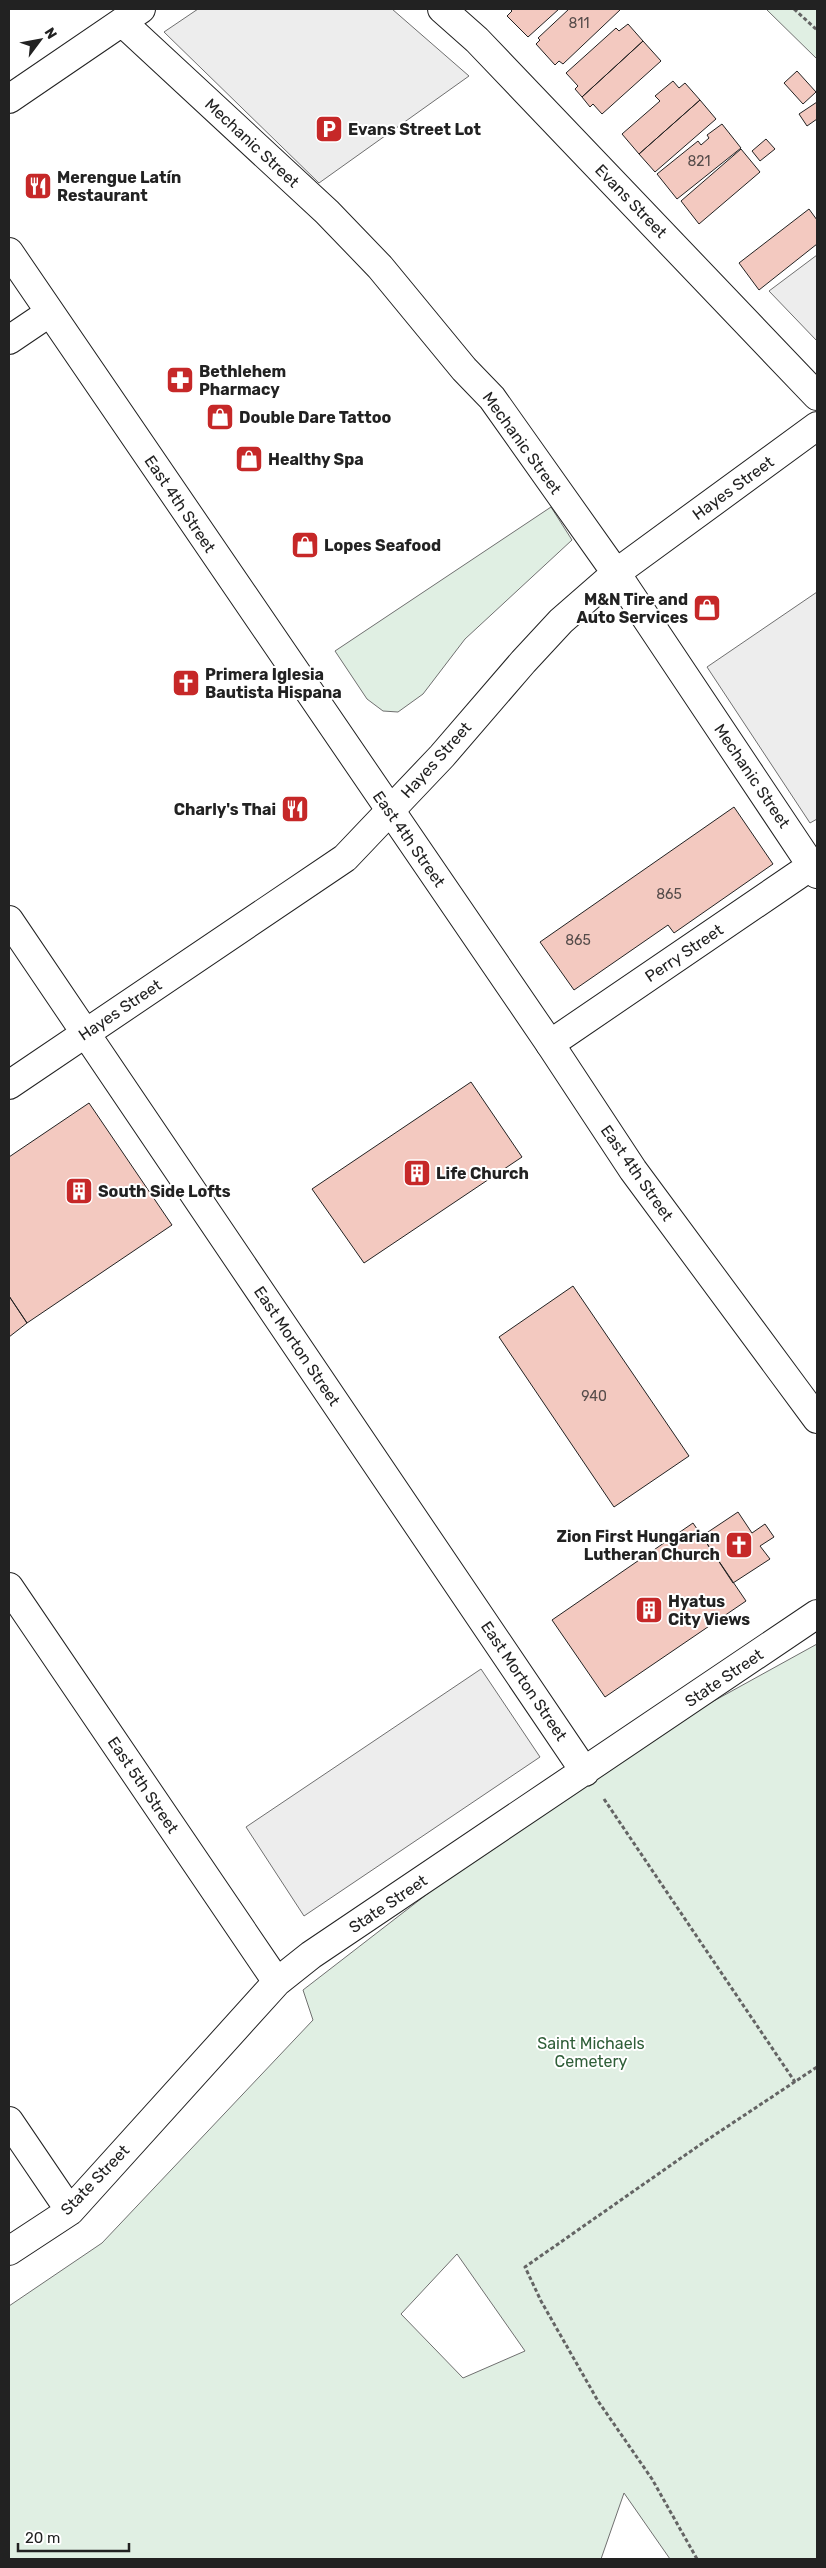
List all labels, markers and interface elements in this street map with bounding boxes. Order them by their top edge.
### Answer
north arrow [15,15,65,65]
house number: 811 [569,15,589,32]
text: N [41,25,60,42]
street label: Mechanic Street [201,95,303,191]
parking icon: Evans Street Lot [314,114,344,144]
place label: Evans Street Lot [348,120,482,139]
house number: 821 [687,153,711,170]
street label: Evans Street [591,160,671,242]
place label: Merengue Latín Restaurant [57,168,181,205]
restaurant icon: Merengue Latín Restaurant [23,171,53,201]
place label: Bethlehem Pharmacy [199,362,286,399]
pharmacy icon: Bethlehem Pharmacy [165,365,195,395]
street label: Mechanic Street [479,388,565,498]
shop icon: Double Dare Tattoo [205,402,235,432]
place label: Double Dare Tattoo [239,408,391,427]
shop icon: Healthy Spa [234,444,264,474]
place label: Healthy Spa [268,450,364,469]
street label: East 4th Street [141,452,219,556]
street label: Hayes Street [689,452,777,524]
shop icon: Lopes Seafood [290,530,320,560]
place label: Lopes Seafood [324,536,441,555]
place label: M&N Tire and Auto Services [576,590,688,627]
shop icon: M&N Tire and Auto Services [692,593,722,623]
place label: Primera Iglesia Bautista Hispana [205,665,342,702]
church icon: Primera Iglesia Bautista Hispana [171,668,201,698]
street label: Hayes Street [397,718,475,802]
street label: Mechanic Street [710,720,794,832]
street label: East 4th Street [369,787,449,891]
restaurant icon: Charly's Thai [280,794,310,824]
place label: Charly's Thai [174,800,276,819]
house number: 865 [656,886,682,903]
street label: Perry Street [641,920,727,986]
house number: 865 [565,932,591,949]
street label: Hayes Street [75,975,165,1045]
street label: East 4th Street [597,1121,677,1225]
building icon: Life Church [402,1158,432,1188]
place label: Life Church [436,1164,529,1183]
building icon: South Side Lofts [64,1176,94,1206]
place label: South Side Lofts [98,1182,231,1201]
street label: East Morton Street [250,1283,344,1409]
house number: 940 [581,1388,607,1405]
place label: Zion First Hungarian Lutheran Church [557,1527,720,1564]
church icon: Zion First Hungarian Lutheran Church [724,1530,754,1560]
place label: Hyatus City Views [668,1592,750,1629]
building icon: Hyatus City Views [634,1595,664,1625]
street label: East Morton Street [477,1618,571,1744]
street label: State Street [681,1645,767,1711]
street label: East 5th Street [104,1733,182,1837]
street label: State Street [345,1871,431,1937]
park label: Saint Michaels Cemetery [537,2034,645,2071]
street label: State Street [57,2141,133,2219]
scale bar [18,2520,129,2552]
text: 20 m [25,2529,60,2547]

